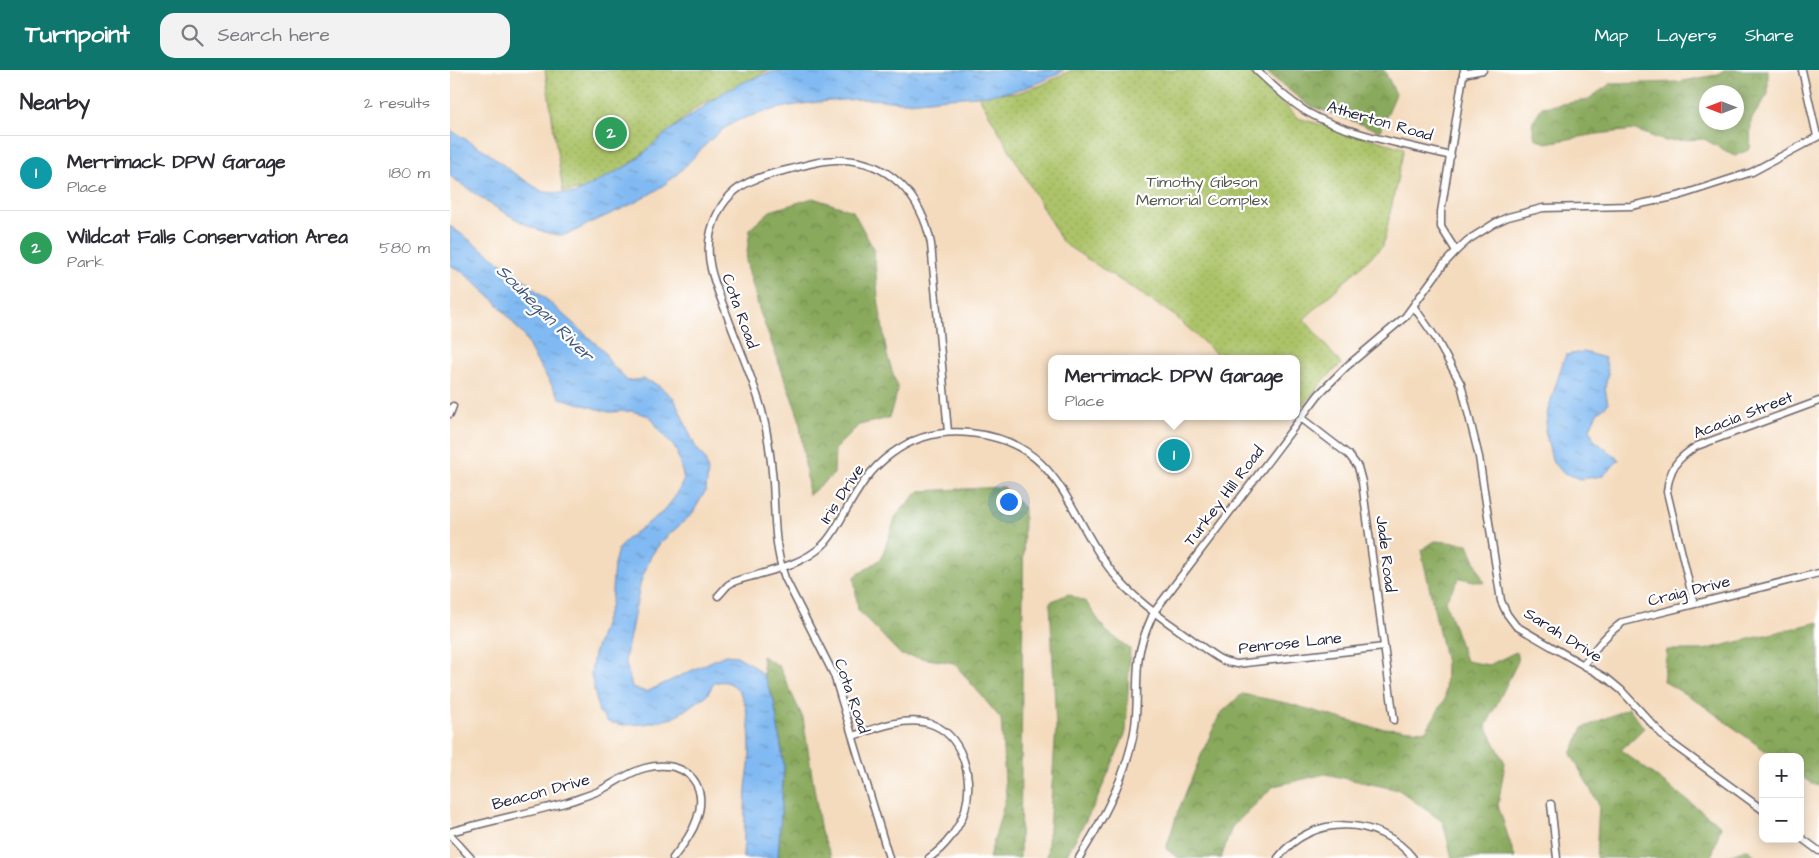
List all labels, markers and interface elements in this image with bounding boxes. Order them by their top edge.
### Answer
search box [160,13,510,58]
text: Turnpoint [25,18,130,52]
icon: search [178,21,206,49]
text: Search here [218,22,330,49]
text: Map [1594,23,1628,48]
text: Layers [1656,23,1717,48]
text: Share [1745,23,1794,48]
north arrow [1699,85,1744,130]
text: Nearby [20,88,90,117]
text: 2 results [364,92,430,114]
street label: Atherton Road [1325,95,1435,147]
pin: 2 [595,114,627,152]
text: Merrimack DPW Garage [67,149,286,176]
text: 1 [35,162,37,184]
text: 180 m [389,162,430,184]
park label: Timothy Gibson Memorial Complex [1136,171,1268,211]
text: Place [67,176,107,198]
text: Wildcat Falls Conservation Area [67,224,348,251]
text: 2 [31,237,41,259]
text: 580 m [379,237,430,259]
text: Park [67,251,104,273]
water label: Souhegan River [490,259,601,370]
street label: Cota Road [716,271,764,351]
popup [1048,355,1300,420]
text: Merrimack DPW Garage [1065,363,1283,390]
street label: Acacia Street [1690,386,1796,444]
text: Place [1065,390,1104,412]
pin: 1 [1158,436,1190,474]
street label: Turkey Hill Road [1179,441,1270,551]
street label: Iris Drive [815,460,870,528]
your location [996,489,1022,515]
street label: Jade Road [1370,515,1402,593]
street label: Craig Drive [1646,570,1733,613]
street label: Sarah Drive [1520,602,1607,668]
street label: Penrose Lane [1237,627,1343,659]
street label: Cota Road [829,655,875,737]
map controls [1759,753,1804,843]
button: + [1759,753,1804,798]
street label: Beacon Drive [490,768,593,816]
button: − [1759,798,1804,843]

